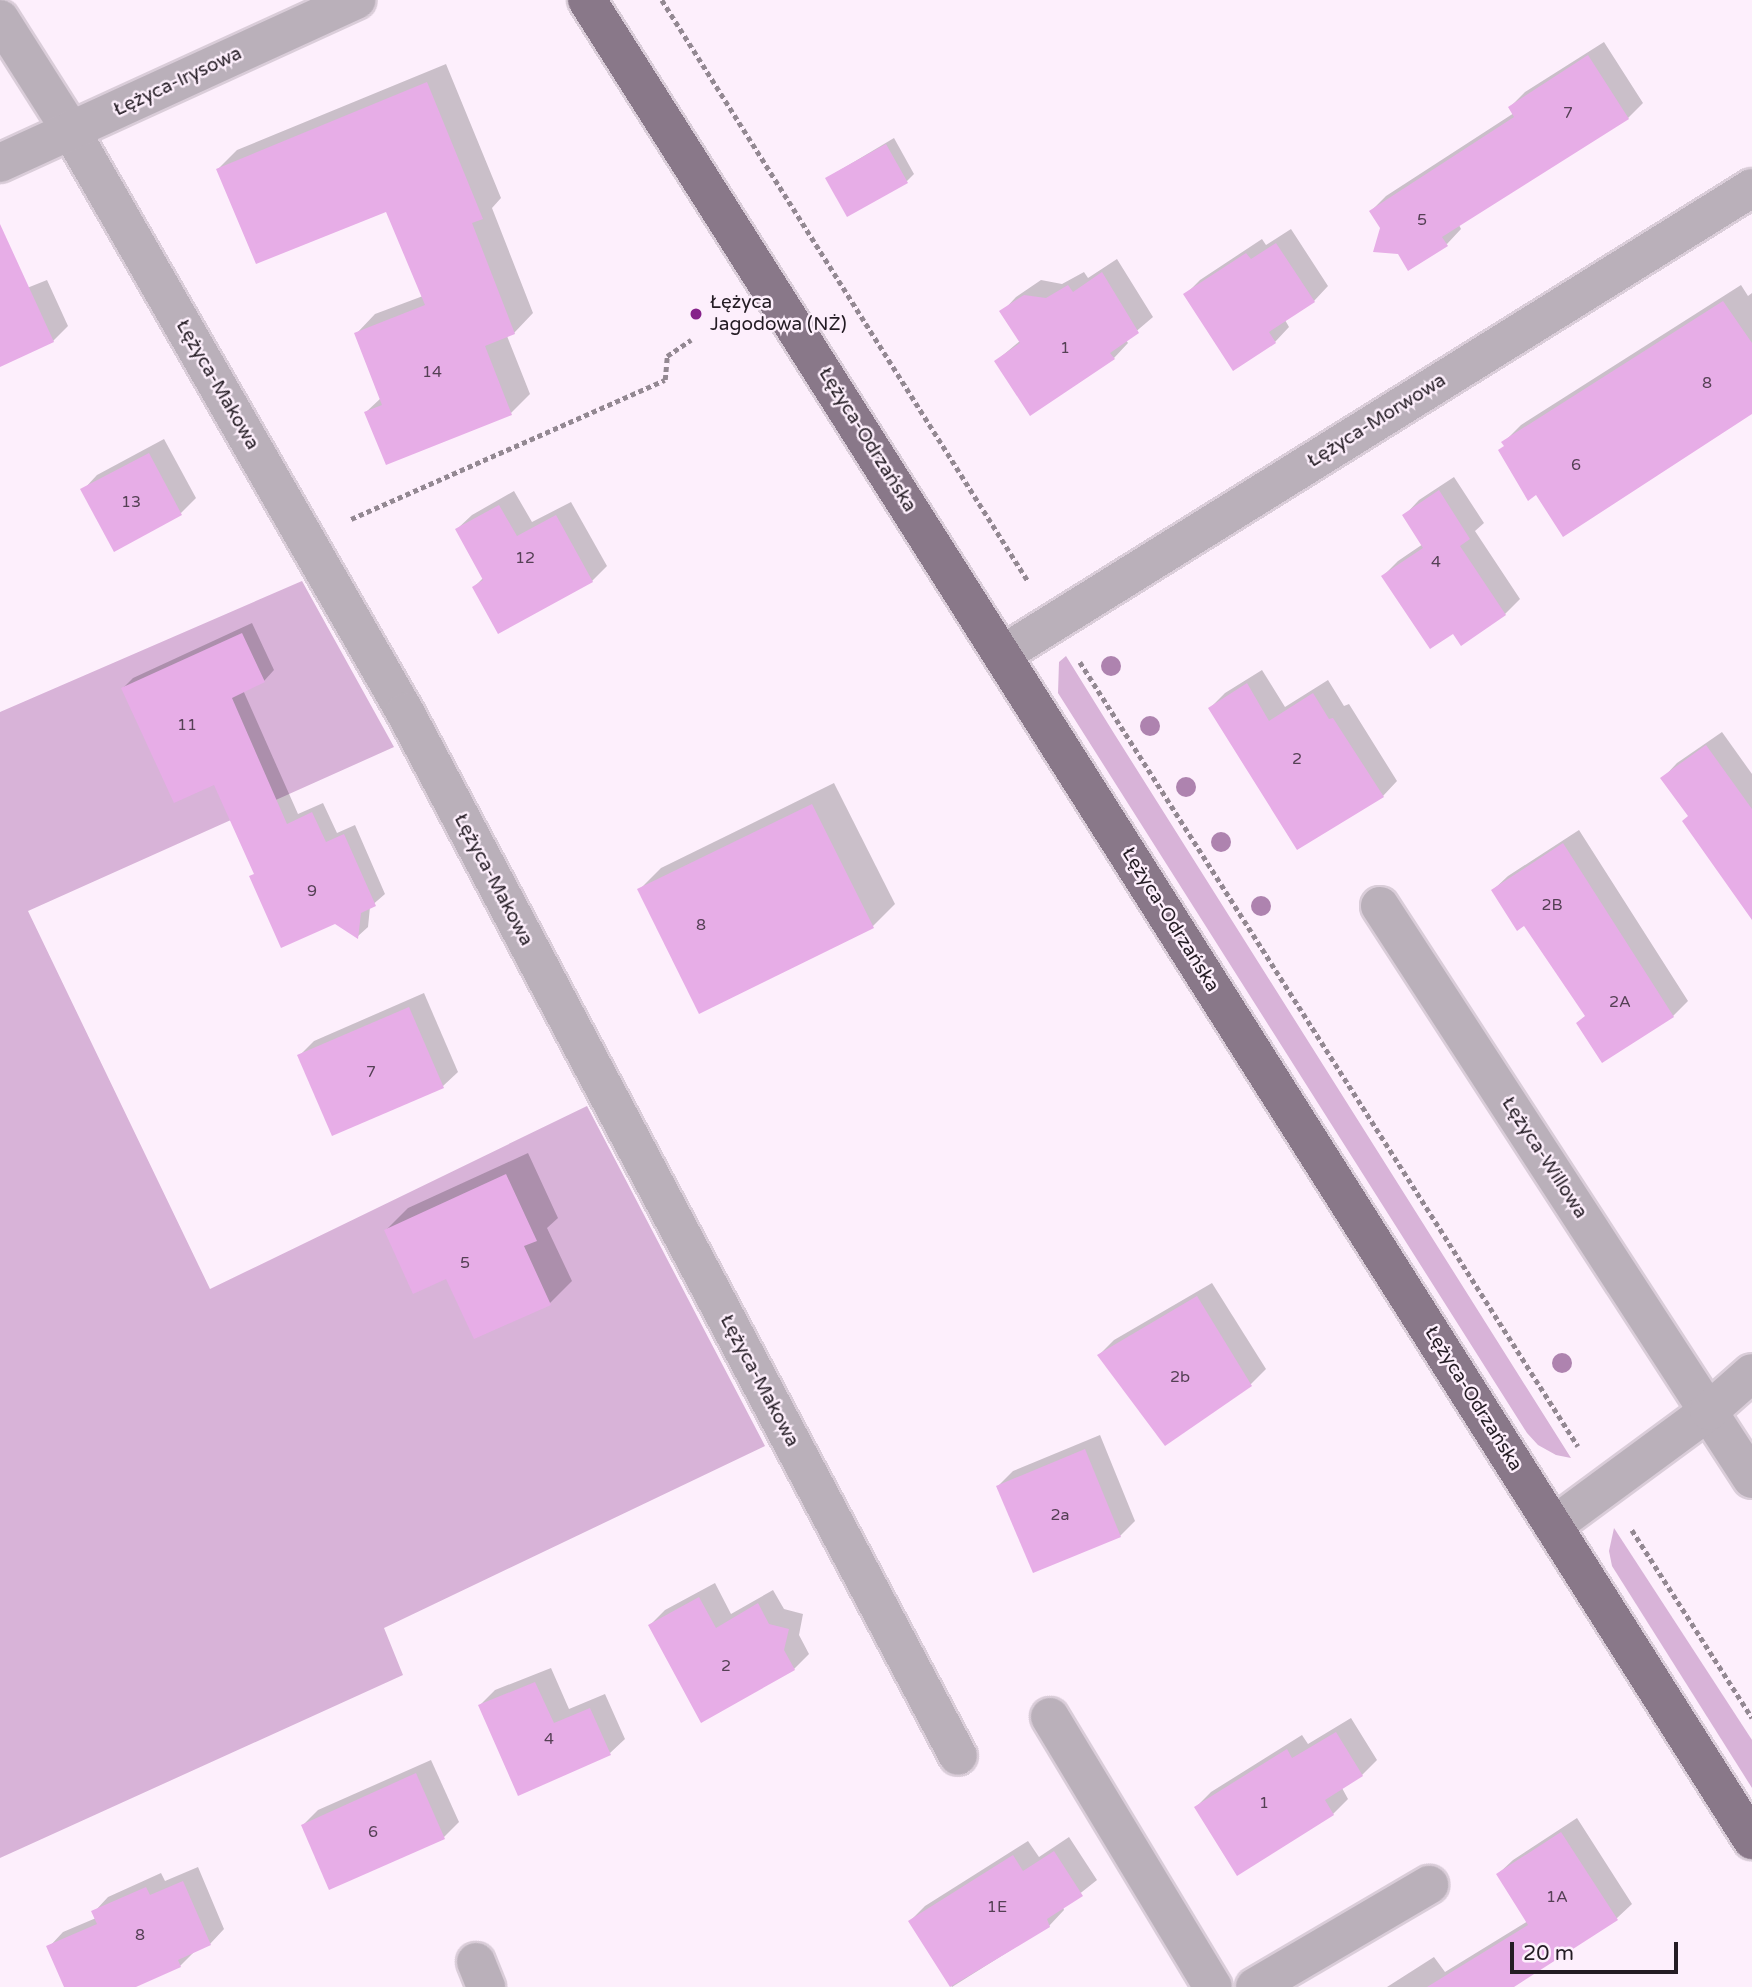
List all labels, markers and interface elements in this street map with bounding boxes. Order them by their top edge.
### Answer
street label: Łężyca-Irysowa [110,42,246,122]
house number: 7 [1563,103,1573,123]
house number: 5 [1417,210,1427,230]
place label: Łężyca Jagodowa (NŻ) [710,292,847,336]
marker: Łężyca Jagodowa (NŻ) [688,306,704,322]
street label: Łężyca-Makowa [171,316,263,454]
house number: 1 [1060,338,1070,358]
house number: 14 [422,362,442,382]
street label: Łężyca-Odrzańska [813,364,921,516]
street label: Łężyca-Morwowa [1304,369,1450,473]
house number: 8 [1702,373,1712,393]
house number: 6 [1571,455,1581,475]
house number: 13 [121,492,141,512]
house number: 12 [515,548,535,568]
house number: 4 [1431,552,1441,572]
house number: 11 [177,715,197,735]
house number: 2 [1292,749,1302,769]
street label: Łężyca-Makowa [449,810,537,950]
street label: Łężyca-Odrzańska [1116,844,1224,996]
house number: 9 [307,881,317,901]
house number: 2B [1541,895,1563,915]
house number: 8 [696,915,706,935]
house number: 2A [1609,992,1631,1012]
house number: 7 [366,1062,376,1082]
street label: Łężyca-Willowa [1496,1093,1592,1223]
house number: 5 [460,1253,470,1273]
street label: Łężyca-Makowa [715,1311,803,1451]
street label: Łężyca-Odrzańska [1419,1323,1527,1475]
house number: 2b [1170,1367,1190,1387]
house number: 2a [1050,1505,1070,1525]
house number: 2 [721,1656,731,1676]
house number: 4 [544,1729,554,1749]
house number: 1 [1259,1793,1269,1813]
house number: 6 [368,1822,378,1842]
house number: 1A [1546,1887,1568,1907]
house number: 1E [987,1897,1007,1917]
house number: 8 [135,1925,145,1945]
scale bar [1514,1927,1682,1971]
text: 20 m [1523,1941,1574,1966]

